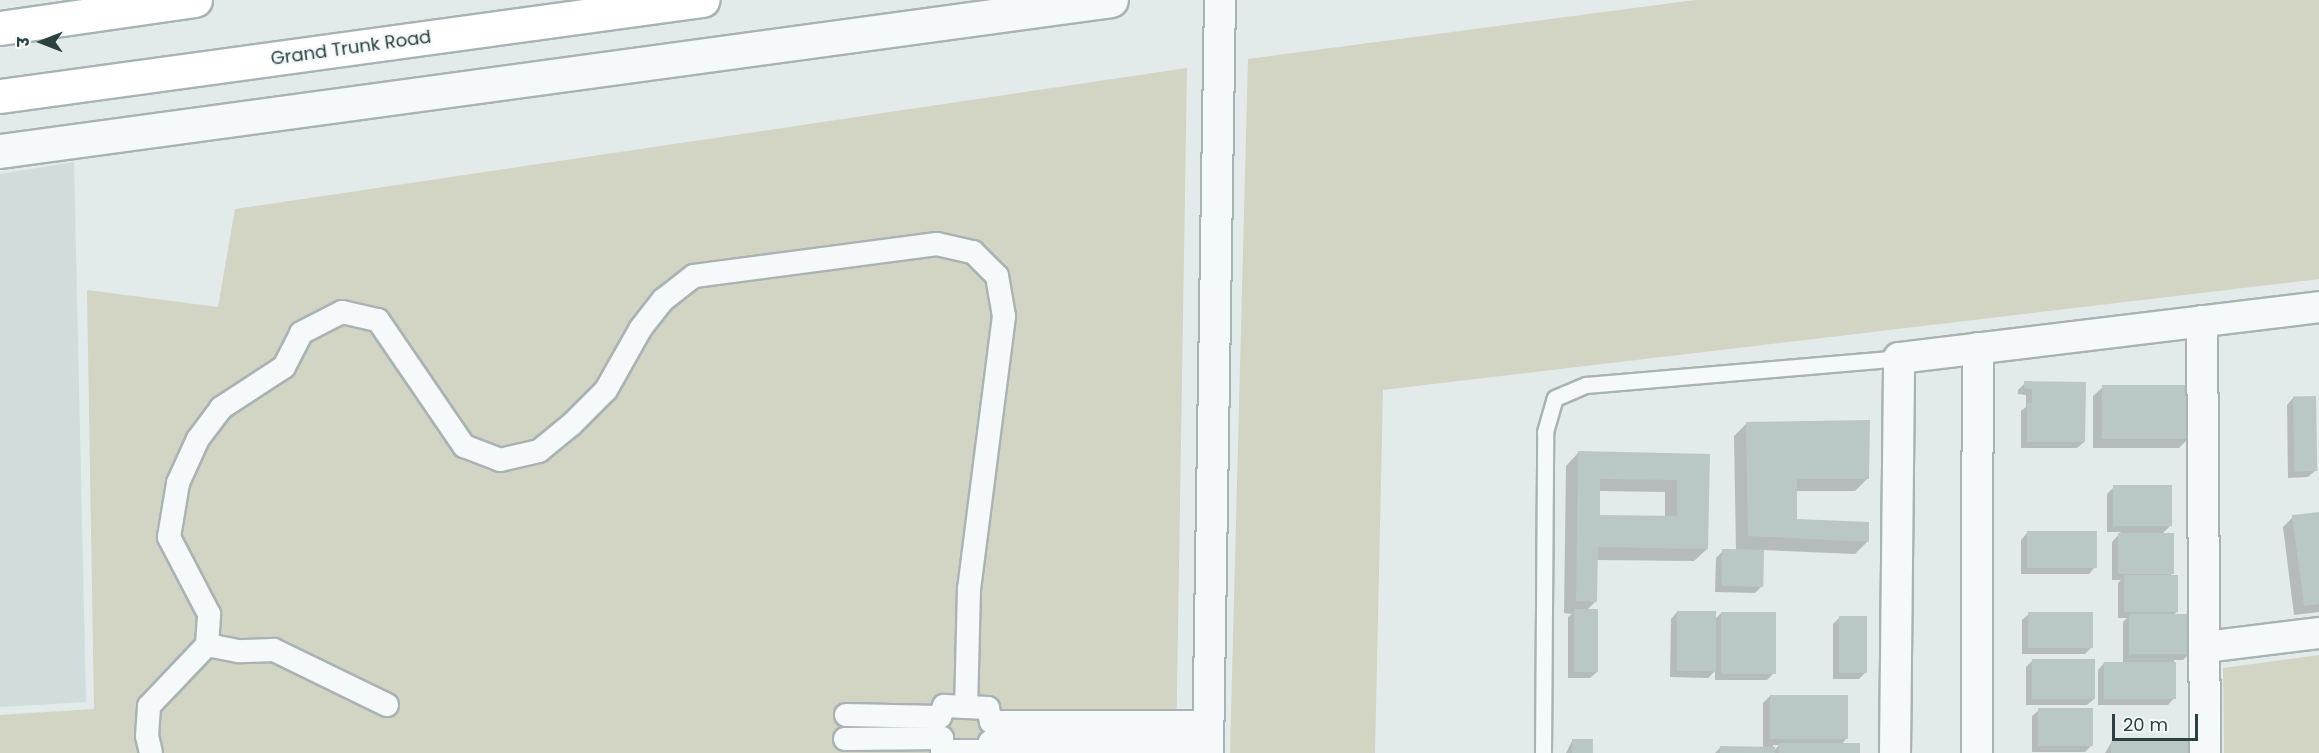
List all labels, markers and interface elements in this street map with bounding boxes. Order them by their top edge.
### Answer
north arrow [12,12,72,72]
street label: Grand Trunk Road [269,26,433,70]
text: उ [12,37,35,47]
scale bar [2115,702,2200,740]
text: 20 m [2123,712,2168,737]

